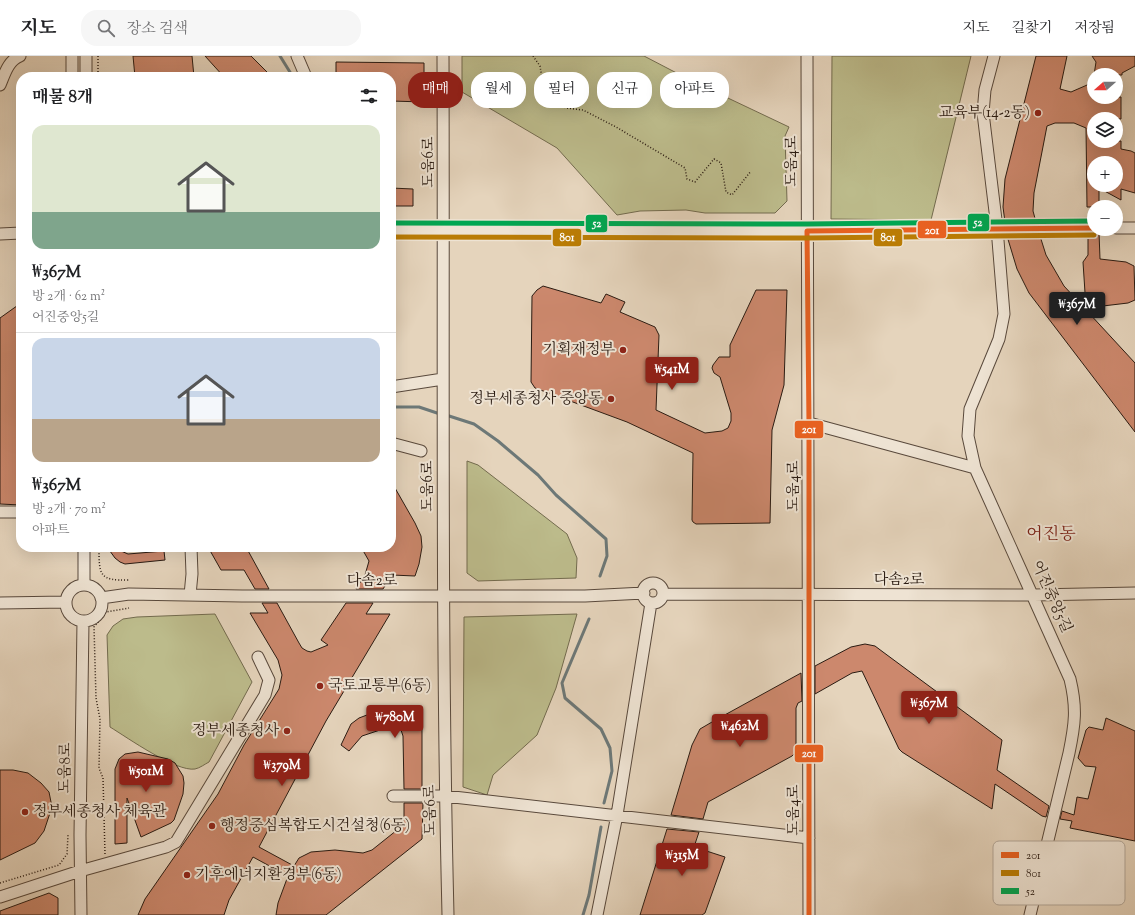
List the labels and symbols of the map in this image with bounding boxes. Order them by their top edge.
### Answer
north arrow [1087,68,1123,104]
place label: 교육부(14-2동) [938,103,1030,124]
marker: 교육부(14-2동) [1033,108,1043,118]
street label: 도움4로 [782,135,803,187]
street label: 도움6로 [419,136,440,187]
line badge: 52 [967,213,990,232]
line badge: 52 [585,214,608,233]
text: 52 [973,215,983,231]
text: 52 [592,216,602,232]
line badge: 201 [917,220,947,239]
text: 201 [925,223,940,239]
line badge: 801 [552,228,582,247]
line badge: 801 [873,228,903,247]
text: 801 [560,230,575,246]
text: 801 [881,230,896,246]
pin: ₩367M [1049,292,1105,326]
place label: 기획재정부 [543,340,616,361]
marker: 기획재정부 [618,345,628,355]
pin: ₩541M [644,357,700,391]
place label: 정부세종청사 중앙동 [469,389,604,410]
marker: 정부세종청사 중앙동 [606,394,616,404]
line badge: 201 [794,420,824,439]
text: 201 [802,422,817,438]
street label: 도움6로 [418,460,439,511]
street label: 도움4로 [784,460,805,512]
district label: 어진동 [1026,523,1076,547]
street label: 어진중앙5길 [1026,557,1076,637]
street label: 다솜2로 [874,570,925,591]
street label: 다솜2로 [347,571,398,592]
place label: 국토교통부(6동) [328,676,431,697]
marker: 국토교통부(6동) [315,681,325,691]
pin: ₩367M [901,691,957,725]
pin: ₩780M [367,705,423,739]
pin: ₩462M [712,714,768,748]
place label: 정부세종청사 [192,721,279,742]
marker: 정부세종청사 [282,726,292,736]
street label: 도움8로 [55,742,77,794]
line badge: 201 [794,744,824,763]
text: 201 [802,746,817,762]
pin: ₩379M [254,753,310,787]
pin: ₩501M [118,759,174,793]
street label: 도움6로 [420,784,442,836]
street label: 도움4로 [784,784,805,836]
place label: 정부세종청사 체육관 [33,802,167,823]
marker: 정부세종청사 체육관 [20,807,30,817]
place label: 행정중심복합도시건설청(6동) [220,816,410,837]
marker: 행정중심복합도시건설청(6동) [207,821,217,831]
legend [993,841,1125,905]
pin: ₩315M [654,843,710,877]
text: 201 [1026,848,1041,864]
place label: 기후에너지환경부(6동) [195,865,342,886]
text: 801 [1026,866,1041,882]
marker: 기후에너지환경부(6동) [182,870,192,880]
text: 52 [1025,884,1035,900]

